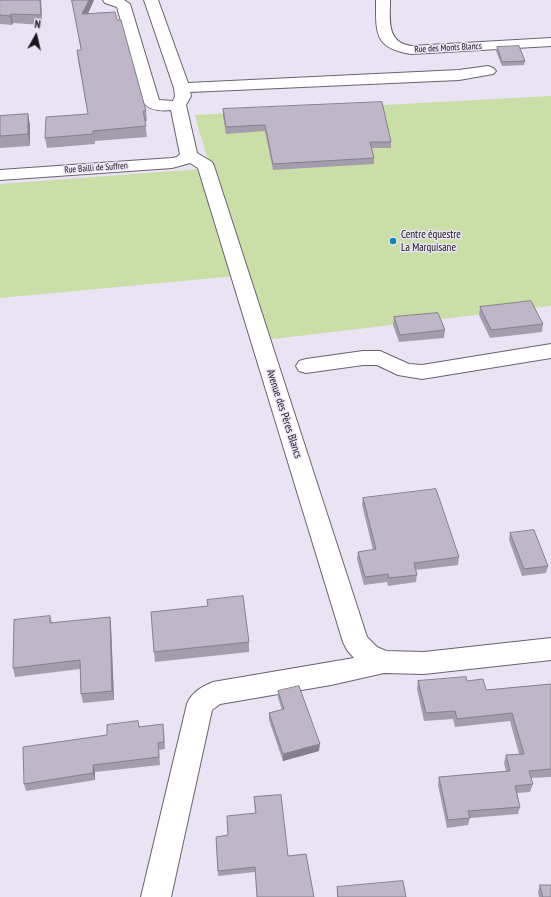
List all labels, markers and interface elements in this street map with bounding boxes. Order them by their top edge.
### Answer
north arrow [16,16,56,56]
text: N [34,17,42,31]
street label: Rue des Monts Blancs [414,41,482,55]
street label: Rue Bailli de Suffren [64,160,128,176]
place label: Centre équestre La Marquisane [401,228,461,254]
marker: Centre équestre La Marquisane [388,236,398,246]
street label: Avenue des Pères Blancs [263,368,305,460]

